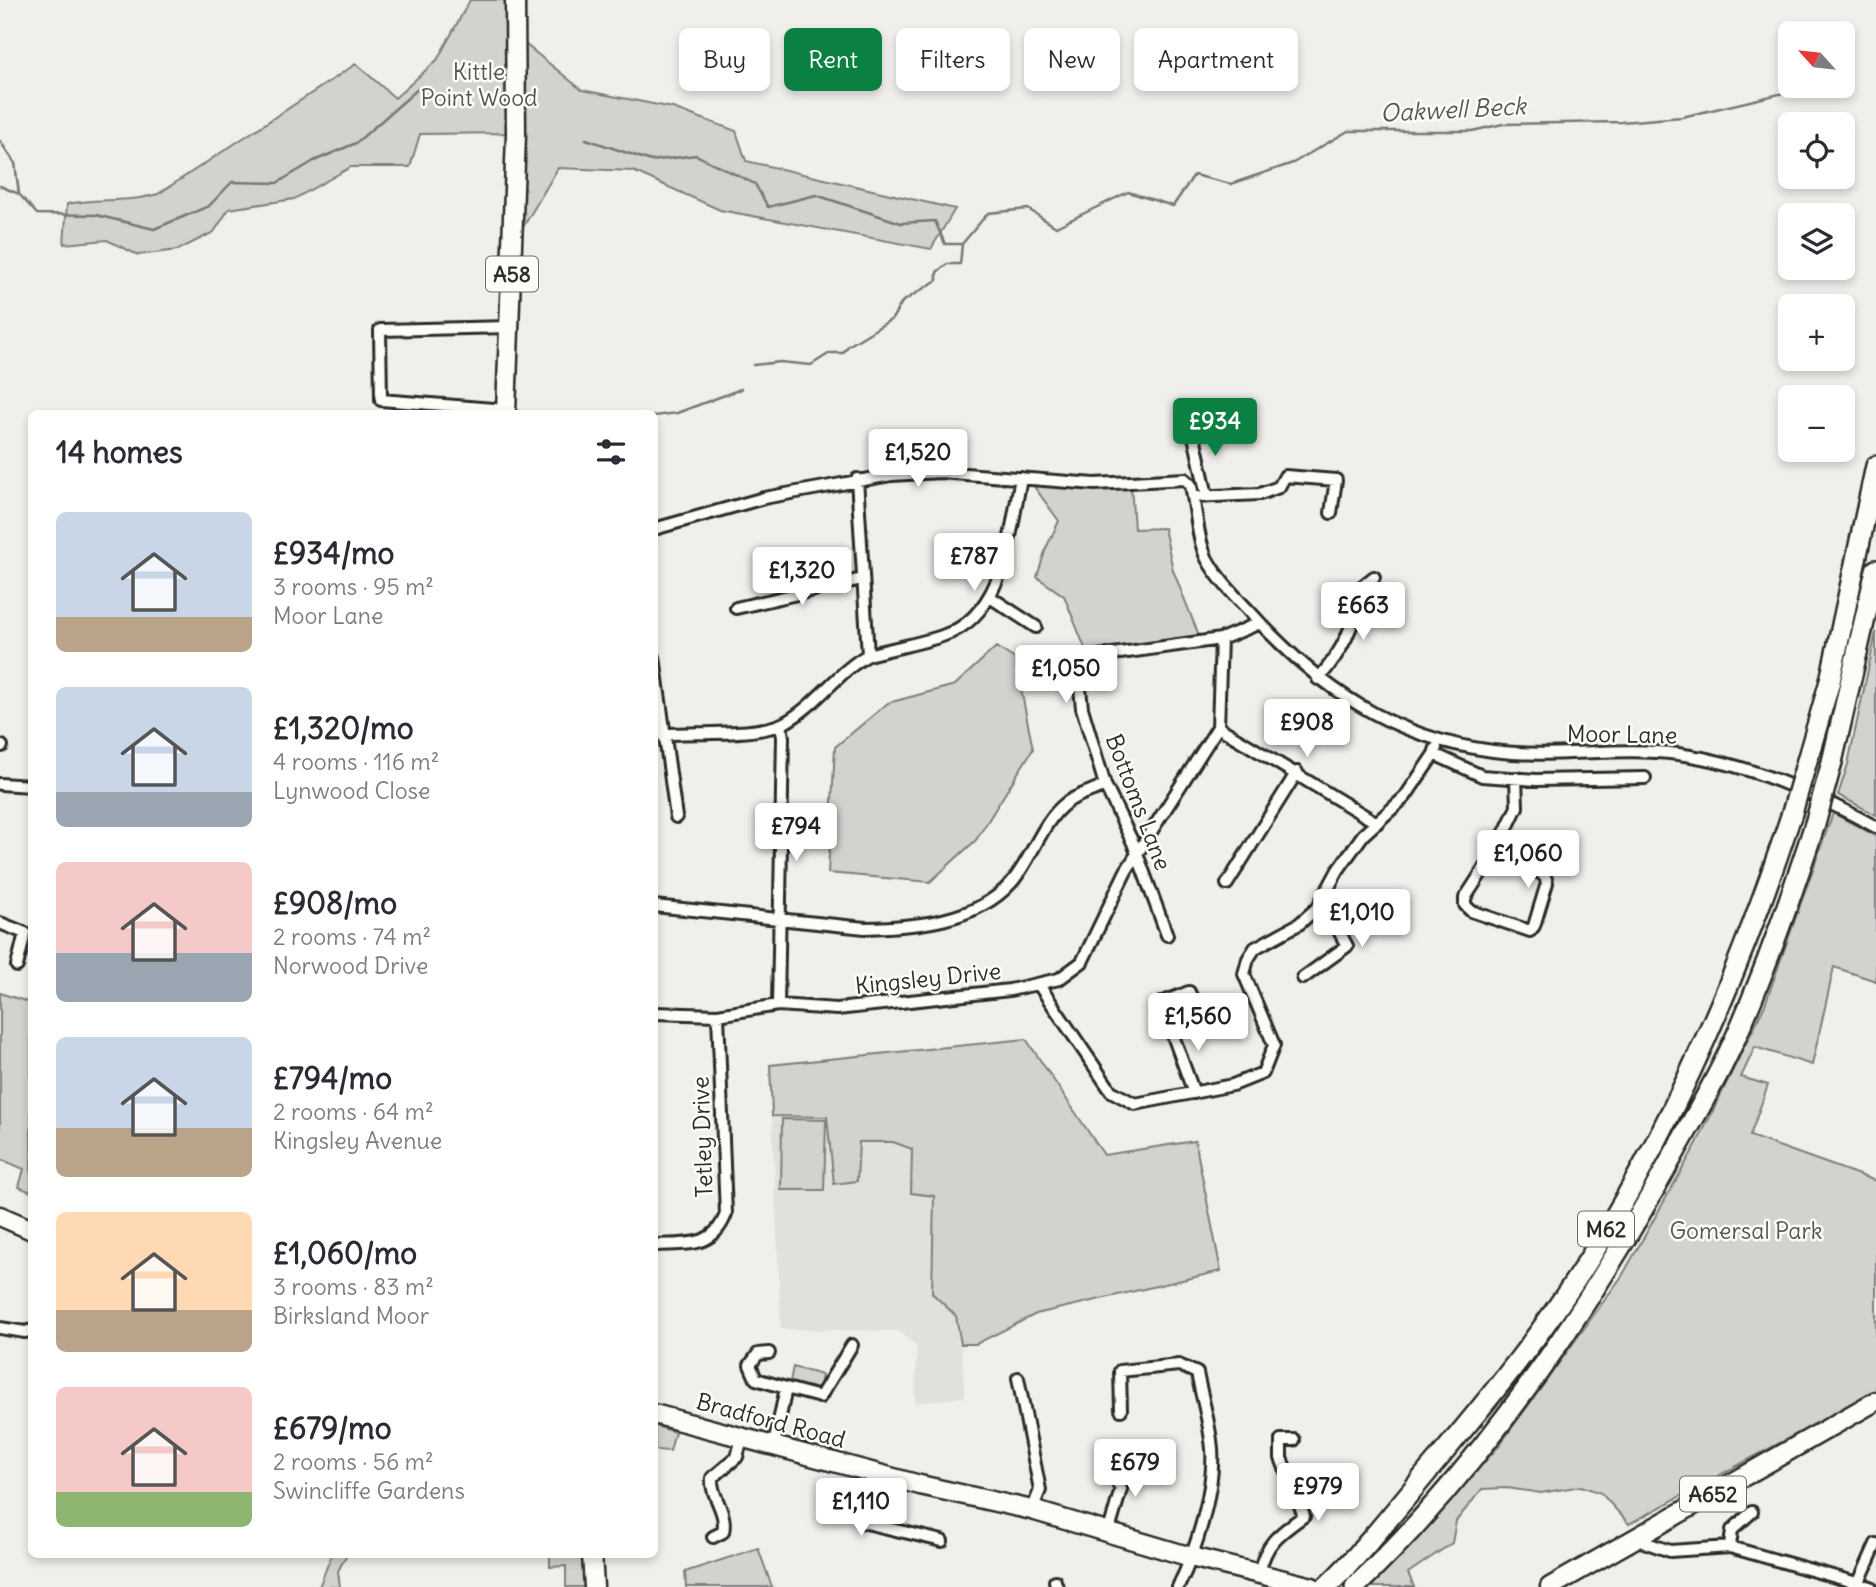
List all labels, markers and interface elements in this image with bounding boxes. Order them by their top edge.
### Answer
north arrow [1778,21,1855,98]
map controls [1778,21,1855,462]
chip: Buy [679,28,770,91]
chip: Rent [784,28,882,91]
chip: Filters [896,28,1010,91]
chip: New [1024,28,1120,91]
chip: Apartment [1134,28,1298,91]
park label: Kittle Point Wood [420,57,538,112]
water label: Oakwell Beck [1379,90,1528,128]
button: locate [1778,112,1855,189]
button: layers [1778,203,1855,280]
road number: A58 [486,256,538,292]
button: + [1778,294,1855,371]
button: − [1778,385,1855,462]
pin: £934 [1174,398,1256,458]
text: £934 [1189,406,1241,435]
pin: £1,520 [861,430,975,489]
text: 14 homes [56,433,183,471]
icon: filters [592,433,630,471]
text: £1,520 [885,437,951,466]
text: £934/mo [273,534,394,572]
pin: £787 [933,534,1015,593]
icon: home [112,540,196,624]
text: £787 [950,541,998,570]
pin: £1,320 [745,548,859,607]
text: £1,320 [769,555,835,584]
text: 3 rooms · 95 m² [273,572,434,601]
pin: £663 [1322,582,1404,642]
text: £663 [1337,590,1389,619]
text: Moor Lane [273,601,383,630]
pin: £1,050 [1009,646,1123,705]
text: £1,050 [1031,653,1101,682]
pin: £908 [1266,700,1348,759]
text: £908 [1280,707,1334,736]
text: £1,320/mo [273,709,414,747]
icon: home [112,715,196,799]
street label: Moor Lane [1567,719,1677,749]
street label: Bottoms Lane [1100,730,1178,874]
text: 4 rooms · 116 m² [273,747,439,776]
text: Lynwood Close [273,776,430,805]
pin: £794 [755,804,837,863]
text: £794 [771,811,821,840]
pin: £1,060 [1471,830,1585,890]
text: £1,060 [1493,838,1563,867]
text: £908/mo [273,884,397,922]
icon: home [112,890,196,974]
pin: £1,010 [1305,890,1419,949]
text: £1,010 [1329,897,1395,926]
text: 2 rooms · 74 m² [273,922,431,951]
text: Norwood Drive [273,951,428,980]
street label: Kingsley Drive [854,956,1002,1000]
pin: £1,560 [1141,993,1255,1053]
text: £1,560 [1164,1001,1232,1030]
text: £794/mo [273,1059,392,1097]
icon: home [112,1065,196,1149]
street label: Tetley Drive [685,1076,719,1198]
text: 2 rooms · 64 m² [273,1097,434,1126]
text: Kingsley Avenue [273,1126,442,1155]
road number: M62 [1578,1212,1634,1246]
park label: Gomersal Park [1669,1216,1823,1245]
text: £1,060/mo [273,1234,417,1272]
icon: home [112,1240,196,1324]
text: 3 rooms · 83 m² [273,1272,434,1301]
text: Birksland Moor [273,1301,429,1330]
street label: Bradford Road [693,1386,849,1454]
text: £679/mo [273,1409,392,1447]
icon: home [112,1415,196,1499]
pin: £679 [1094,1440,1176,1499]
text: 2 rooms · 56 m² [273,1447,434,1476]
text: £679 [1110,1447,1160,1476]
pin: £979 [1277,1464,1359,1523]
text: £979 [1293,1471,1343,1500]
text: Swincliffe Gardens [273,1476,465,1505]
road number: A652 [1680,1476,1746,1512]
pin: £1,110 [804,1478,918,1538]
text: £1,110 [832,1486,890,1515]

